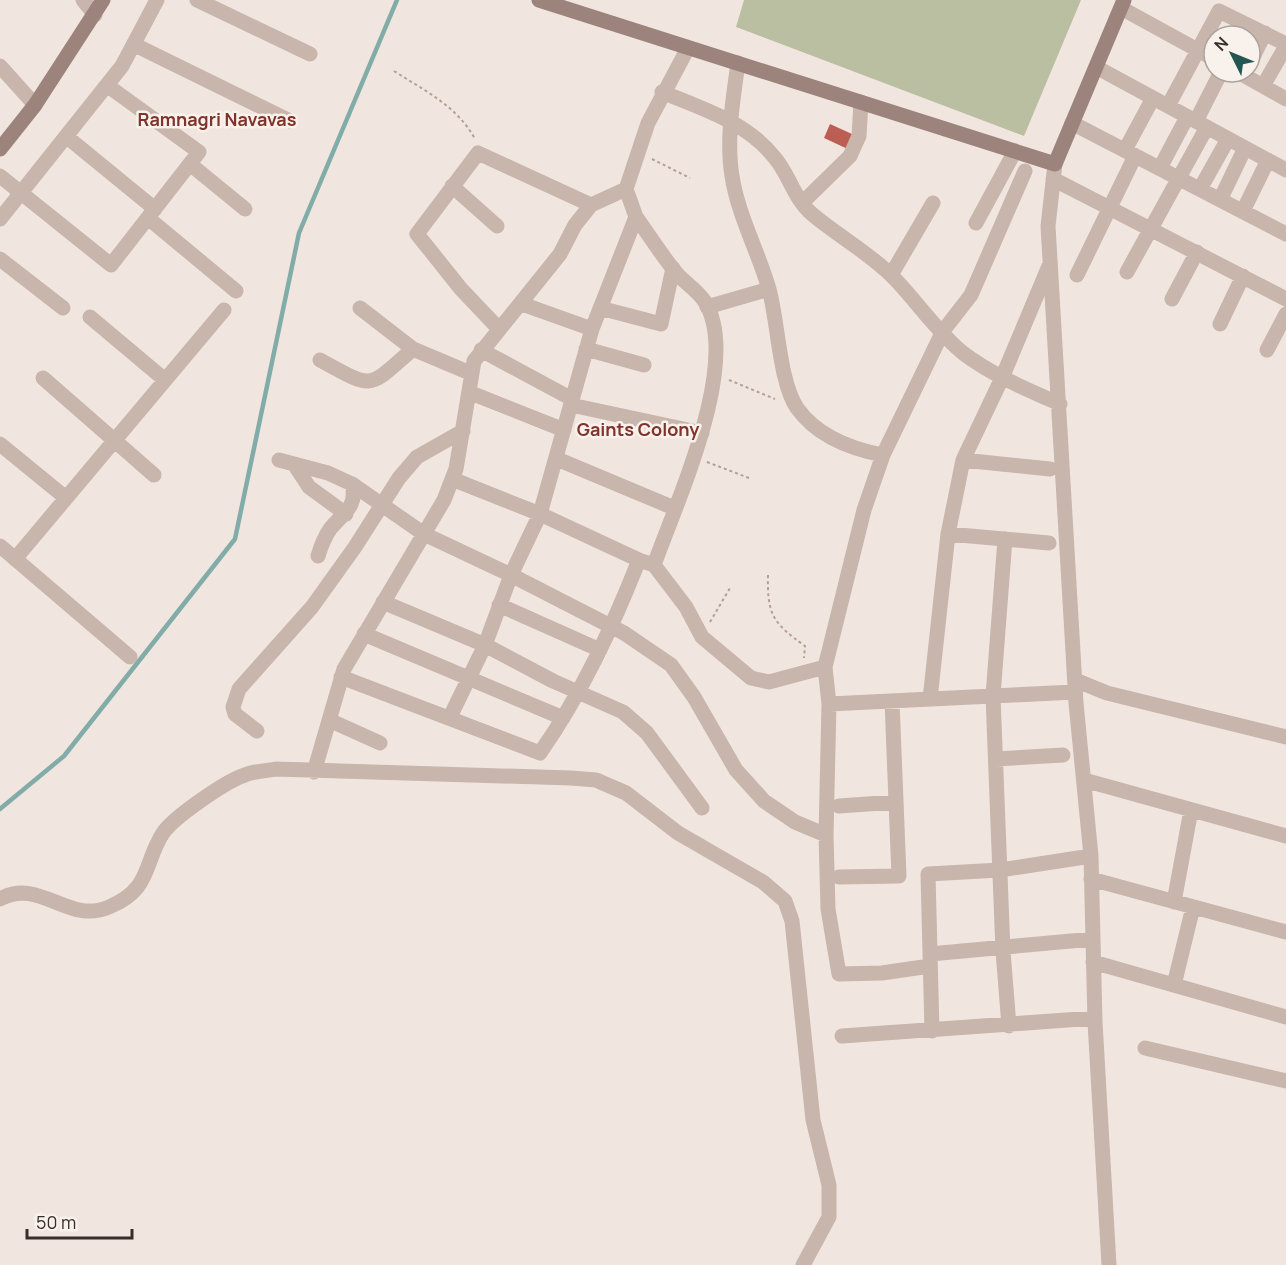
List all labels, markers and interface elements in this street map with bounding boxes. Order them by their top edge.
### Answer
north arrow [1202,24,1262,84]
text: N [1209,32,1233,55]
district label: Ramnagri Navavas [138,107,297,131]
district label: Gaints Colony [577,417,699,441]
scale bar [27,1202,132,1240]
text: 50 m [36,1210,76,1234]

